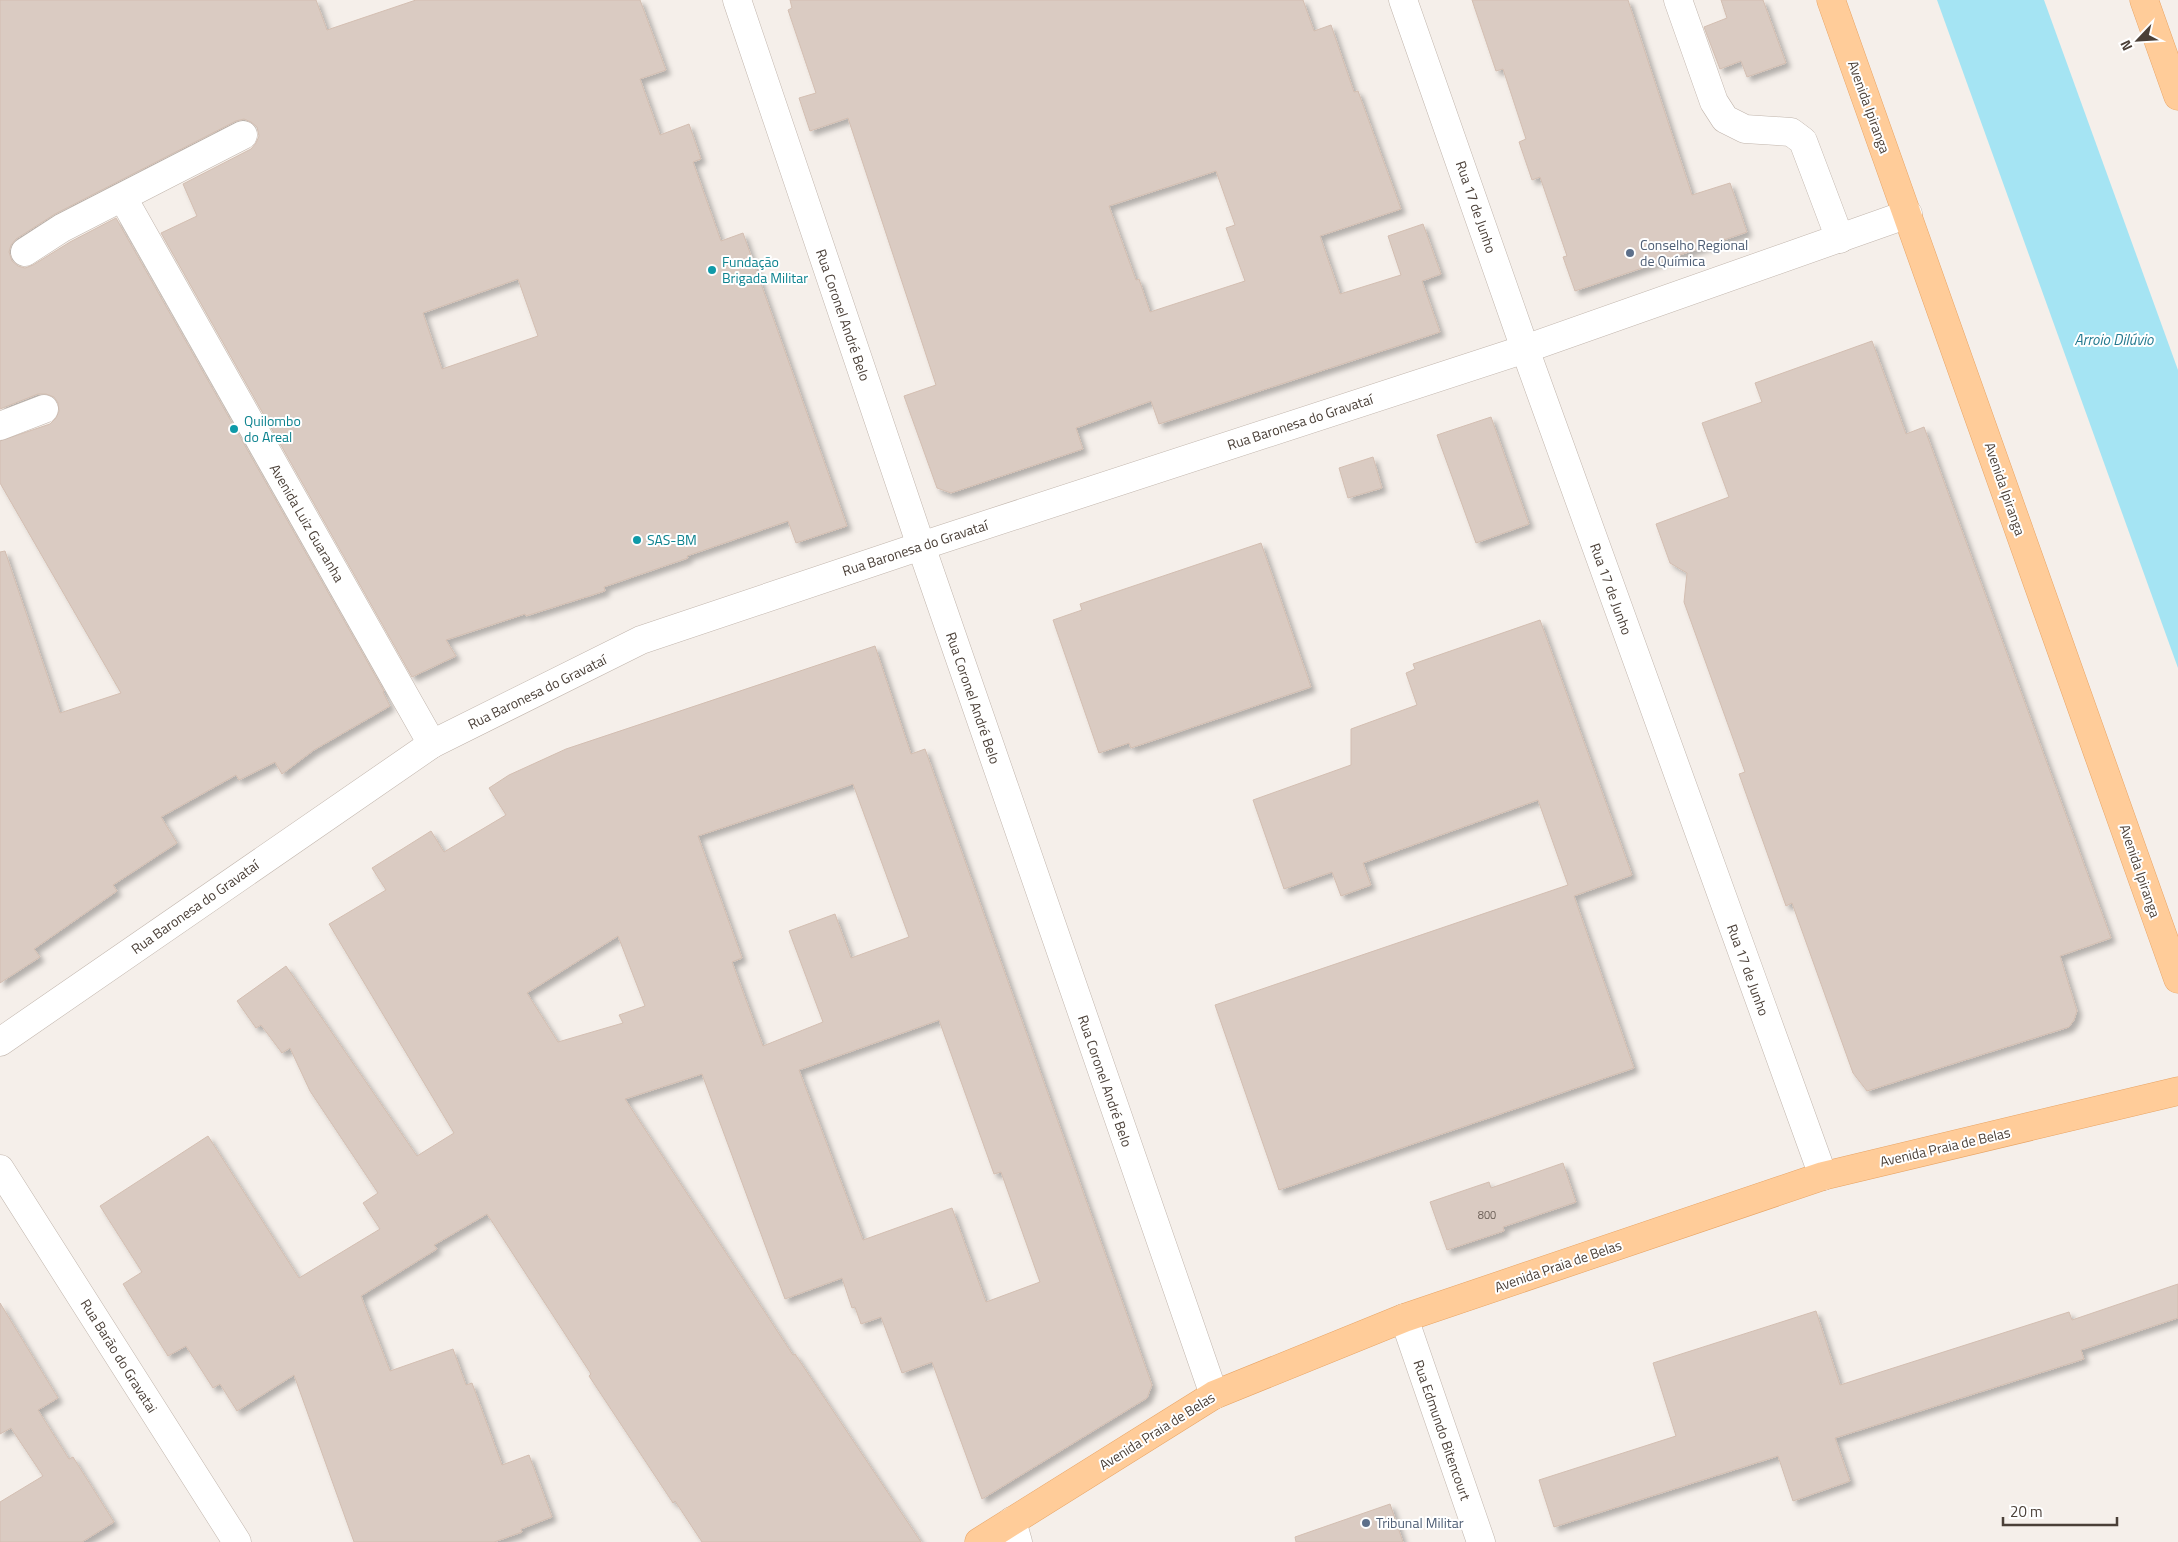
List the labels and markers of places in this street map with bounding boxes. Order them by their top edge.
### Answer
place label: Conselho Regional de Química [1640,234,1748,271]
marker: Conselho Regional de Química [1624,247,1636,259]
place label: Fundação Brigada Militar [722,251,808,288]
marker: Fundação Brigada Militar [706,264,718,276]
place label: Quilombo do Areal [244,410,301,447]
marker: Quilombo do Areal [228,423,240,435]
place label: SAS-BM [647,529,697,550]
marker: SAS-BM [631,534,643,546]
place label: Tribunal Militar [1376,1512,1464,1533]
marker: Tribunal Militar [1360,1517,1372,1529]

